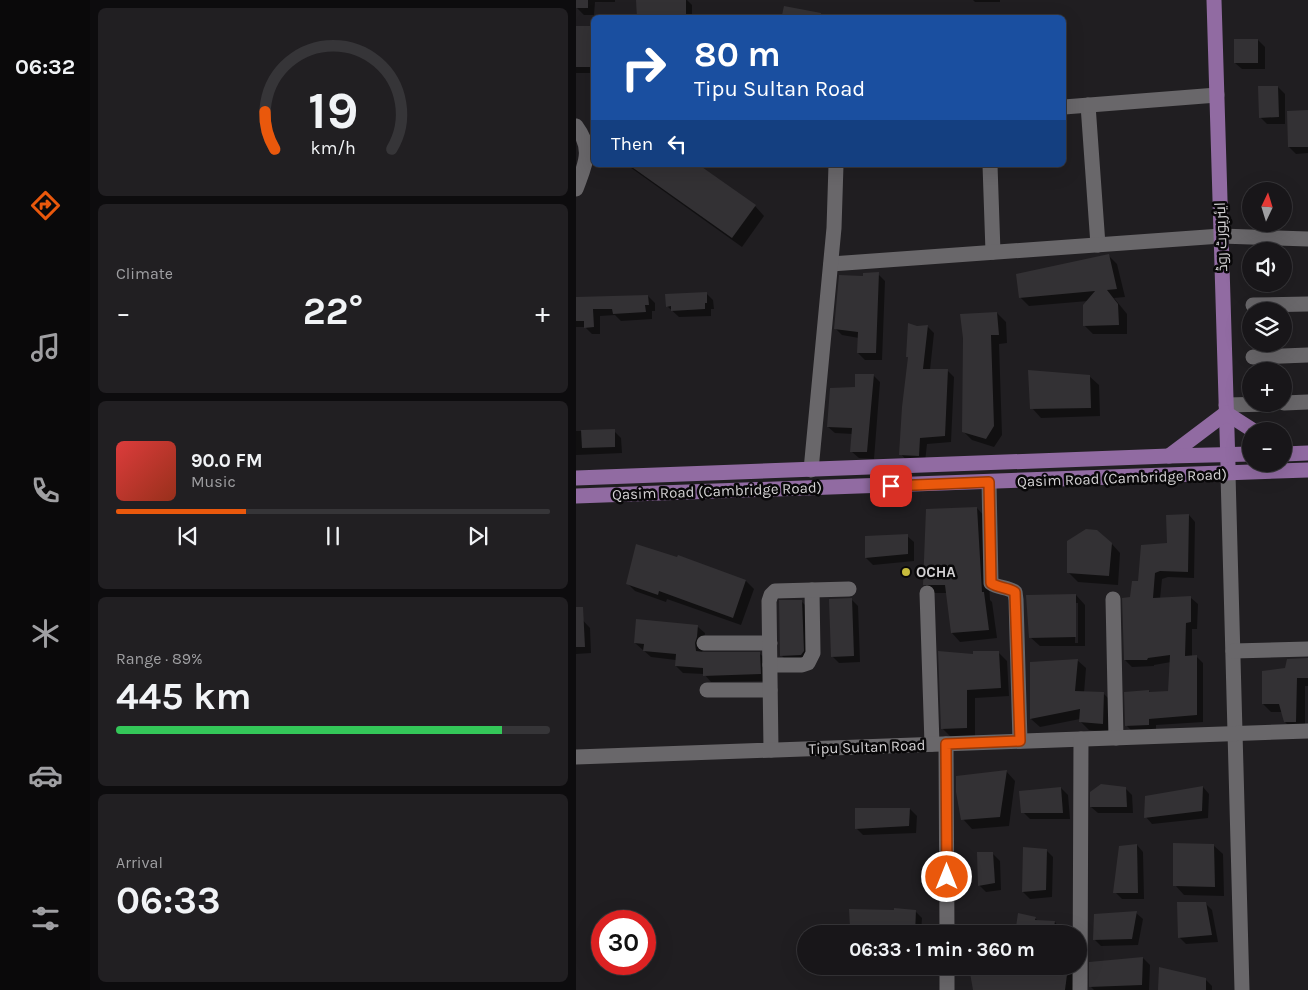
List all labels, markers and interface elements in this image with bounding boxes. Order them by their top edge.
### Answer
text: 80 m [694,34,781,75]
icon: right [611,35,676,100]
text: 06:32 [15,54,75,80]
text: Tipu Sultan Road [694,76,865,102]
text: 19 [308,80,358,141]
icon: left [663,130,691,158]
text: Then [611,133,653,155]
text: km/h [310,138,356,159]
north arrow [1242,182,1292,232]
map controls [1242,182,1292,472]
icon: directions [28,188,63,223]
street label: ایئرپورٹ روڈ [1211,202,1232,272]
button: sound [1242,242,1292,292]
text: Climate [116,264,173,283]
text: 22° [303,289,363,334]
text: − [116,296,131,329]
text: + [535,296,550,329]
button: layers [1242,302,1292,352]
icon: music [28,330,63,365]
button: + [1242,362,1292,412]
button: − [1242,422,1292,472]
text: 90.0 FM [191,450,263,472]
pin [870,465,912,507]
street label: Qasim Road (Cambridge Road) [1017,465,1227,491]
text: Music [191,472,236,491]
icon: arrive [877,472,905,500]
icon: phone [28,473,63,508]
street label: Qasim Road (Cambridge Road) [612,478,822,504]
icon: previous [174,522,202,550]
icon: pause [319,522,347,550]
icon: next [464,522,492,550]
place label: OCHA [916,563,956,581]
marker: OCHA [900,566,912,578]
icon: climate [28,616,63,651]
text: Range · 89% [116,649,203,668]
text: 445 km [116,674,252,719]
street label: Tipu Sultan Road [808,736,926,758]
icon: car [28,758,63,793]
position arrow [920,850,972,902]
text: Arrival [116,853,163,872]
text: 06:33 [116,878,221,923]
icon: filters [28,901,63,936]
speed limit sign: 30 [591,910,656,975]
text: 06:33 · 1 min · 360 m [849,939,1035,961]

